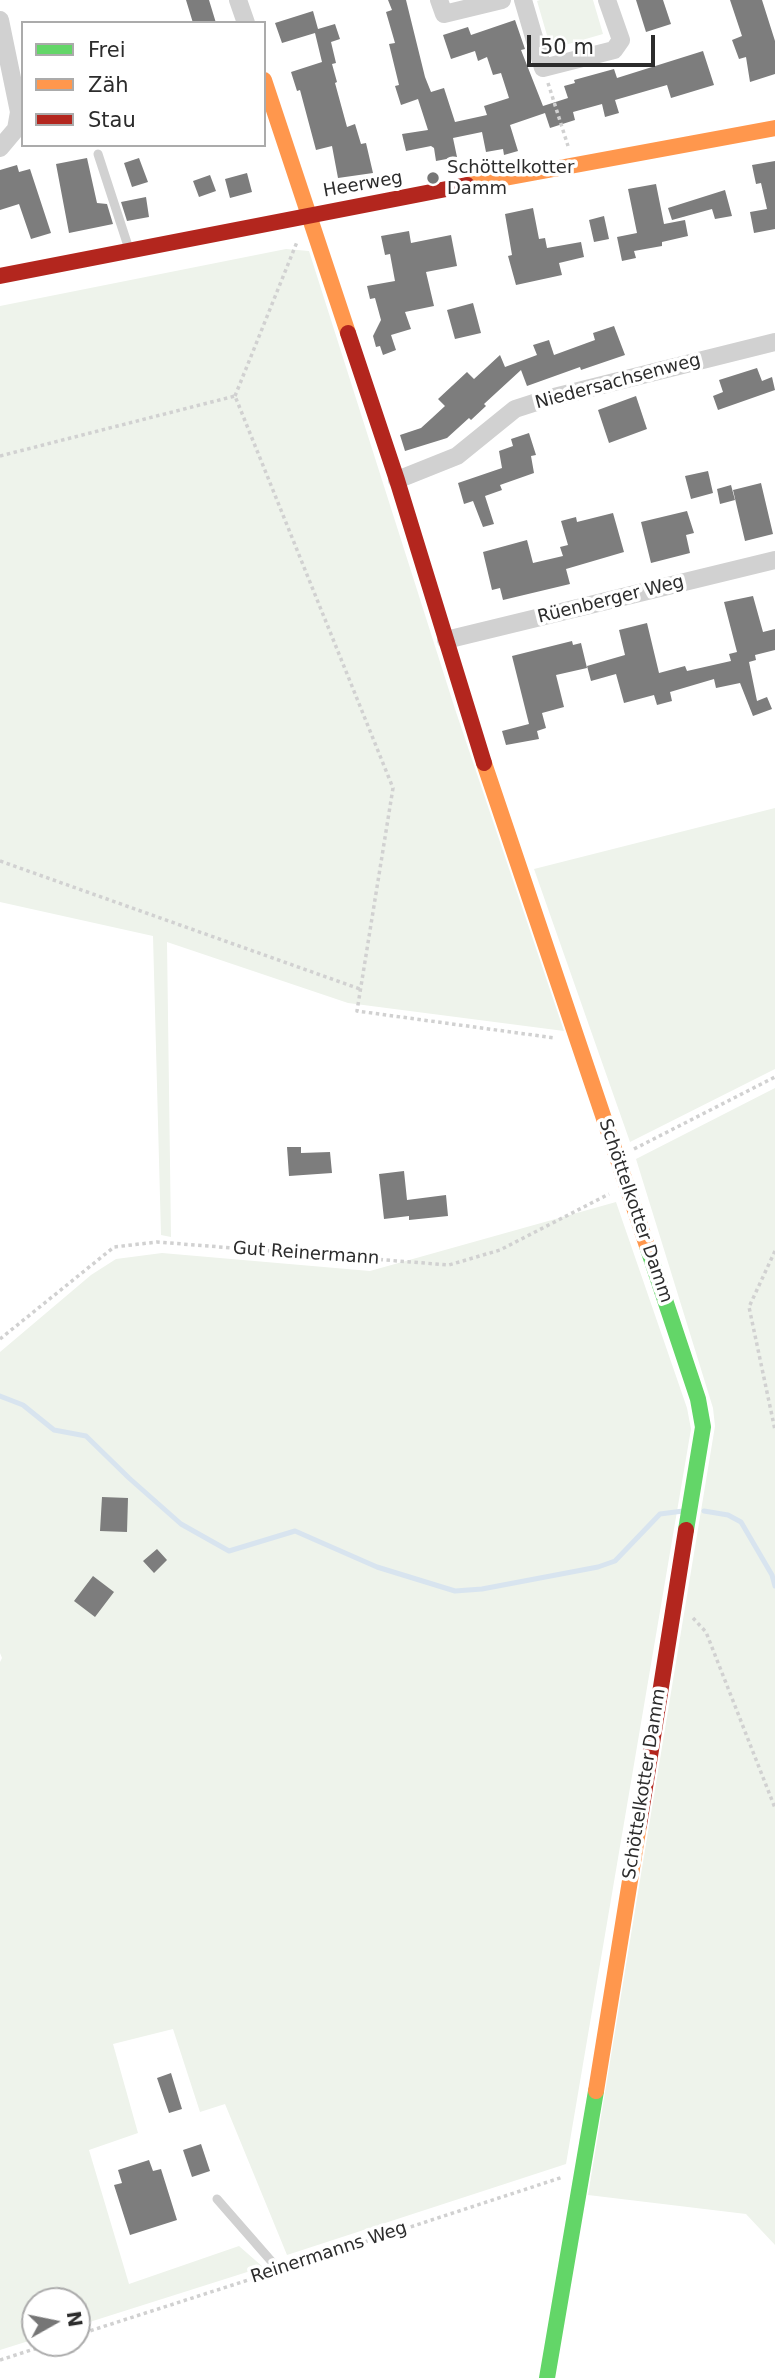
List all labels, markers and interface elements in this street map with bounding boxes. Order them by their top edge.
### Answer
legend [21,21,266,147]
scale bar [530,21,658,65]
text: 50 m [540,35,594,59]
text: Frei [88,38,125,62]
text: Zäh [88,73,129,97]
text: Stau [88,108,136,132]
place label: Schöttelkotter Damm [447,157,574,200]
street label: Heerweg [322,167,404,203]
marker: Schöttelkotter Damm [425,170,441,186]
street label: Niedersachsenweg [533,350,703,414]
street label: Rüenberger Weg [536,571,686,629]
street label: Schöttelkotter Damm [593,1116,677,1306]
street label: Gut Reinermann [232,1238,380,1270]
street label: Schöttelkotter Damm [619,1687,671,1881]
street label: Reinermanns Weg [248,2218,410,2288]
north arrow [21,2287,91,2357]
text: N [63,2309,87,2329]

